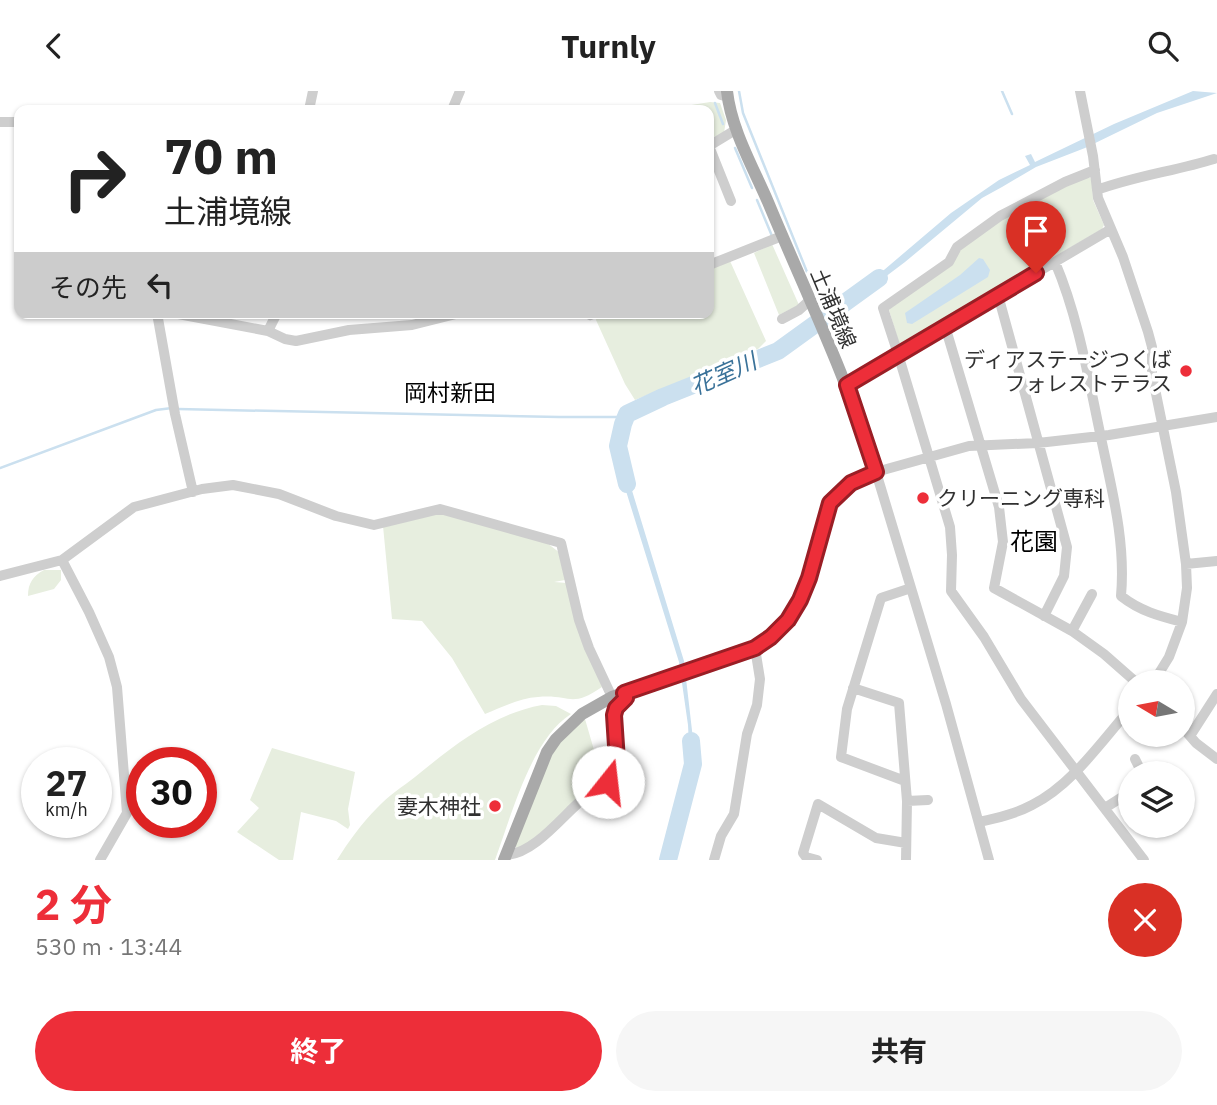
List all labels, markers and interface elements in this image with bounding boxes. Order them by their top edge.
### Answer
text: Turnly [561,25,656,67]
icon: back [35,27,73,65]
icon: search [1144,27,1182,65]
text: 70 m [164,124,278,187]
icon: right [49,133,140,224]
text: 土浦境線 [164,190,292,232]
pin [1006,201,1066,273]
icon: arrive [1017,212,1055,250]
street label: 土浦境線 [805,264,863,352]
icon: left [141,266,179,304]
text: その先 [49,270,127,304]
water label: 花室川 [685,344,763,401]
place label: ディアステージつくば フォレストテラス [964,345,1172,397]
marker: ディアステージつくば フォレストテラス [1178,363,1194,379]
district label: 岡村新田 [404,377,496,407]
place label: クリーニング専科 [937,484,1105,512]
marker: クリーニング専科 [915,490,931,506]
district label: 花園 [1010,525,1058,557]
north arrow [1118,670,1195,747]
map controls [1118,670,1195,838]
position arrow [571,745,645,819]
speed limit sign: 30 [126,747,217,838]
text: 27 [45,760,88,806]
button: layers [1118,761,1195,838]
place label: 妻木神社 [397,792,481,820]
text: km/h [45,798,88,821]
marker: 妻木神社 [487,798,503,814]
text: 2 分 [35,877,112,932]
button: close [1108,883,1182,957]
text: 530 m · 13:44 [35,931,182,961]
button: 終了 [35,1011,602,1091]
button: 共有 [616,1011,1182,1091]

